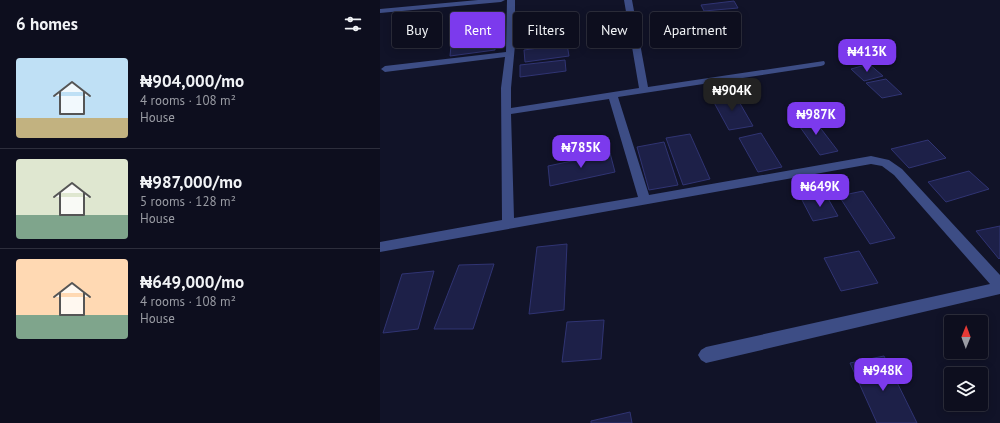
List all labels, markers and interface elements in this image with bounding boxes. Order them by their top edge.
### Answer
chip: Buy [392,12,442,48]
chip: Rent [450,12,505,48]
chip: Filters [513,12,579,48]
chip: New [587,12,642,48]
chip: Apartment [650,12,741,48]
text: 6 homes [16,13,78,35]
icon: filters [342,13,364,35]
pin: ₦413K [839,39,895,73]
text: ₦413K [847,43,887,60]
text: ₦904,000/mo [140,70,244,92]
icon: home [48,74,96,122]
pin: ₦904K [704,78,760,112]
text: ₦904K [712,82,752,99]
text: 4 rooms · 108 m² [140,92,236,109]
pin: ₦987K [788,102,844,136]
text: ₦987K [796,106,836,123]
text: House [140,109,175,126]
pin: ₦785K [553,135,609,169]
text: ₦785K [561,139,601,156]
text: ₦987,000/mo [140,171,242,193]
pin: ₦649K [792,174,848,208]
icon: home [48,175,96,223]
text: ₦649K [800,178,840,195]
text: 5 rooms · 128 m² [140,193,236,210]
text: House [140,210,175,227]
text: ₦649,000/mo [140,271,244,293]
icon: home [48,275,96,323]
text: 4 rooms · 108 m² [140,293,236,310]
text: House [140,310,175,327]
north arrow [944,315,988,359]
map controls [944,315,988,411]
pin: ₦948K [855,358,911,392]
text: ₦948K [863,362,903,379]
button: layers [944,367,988,411]

